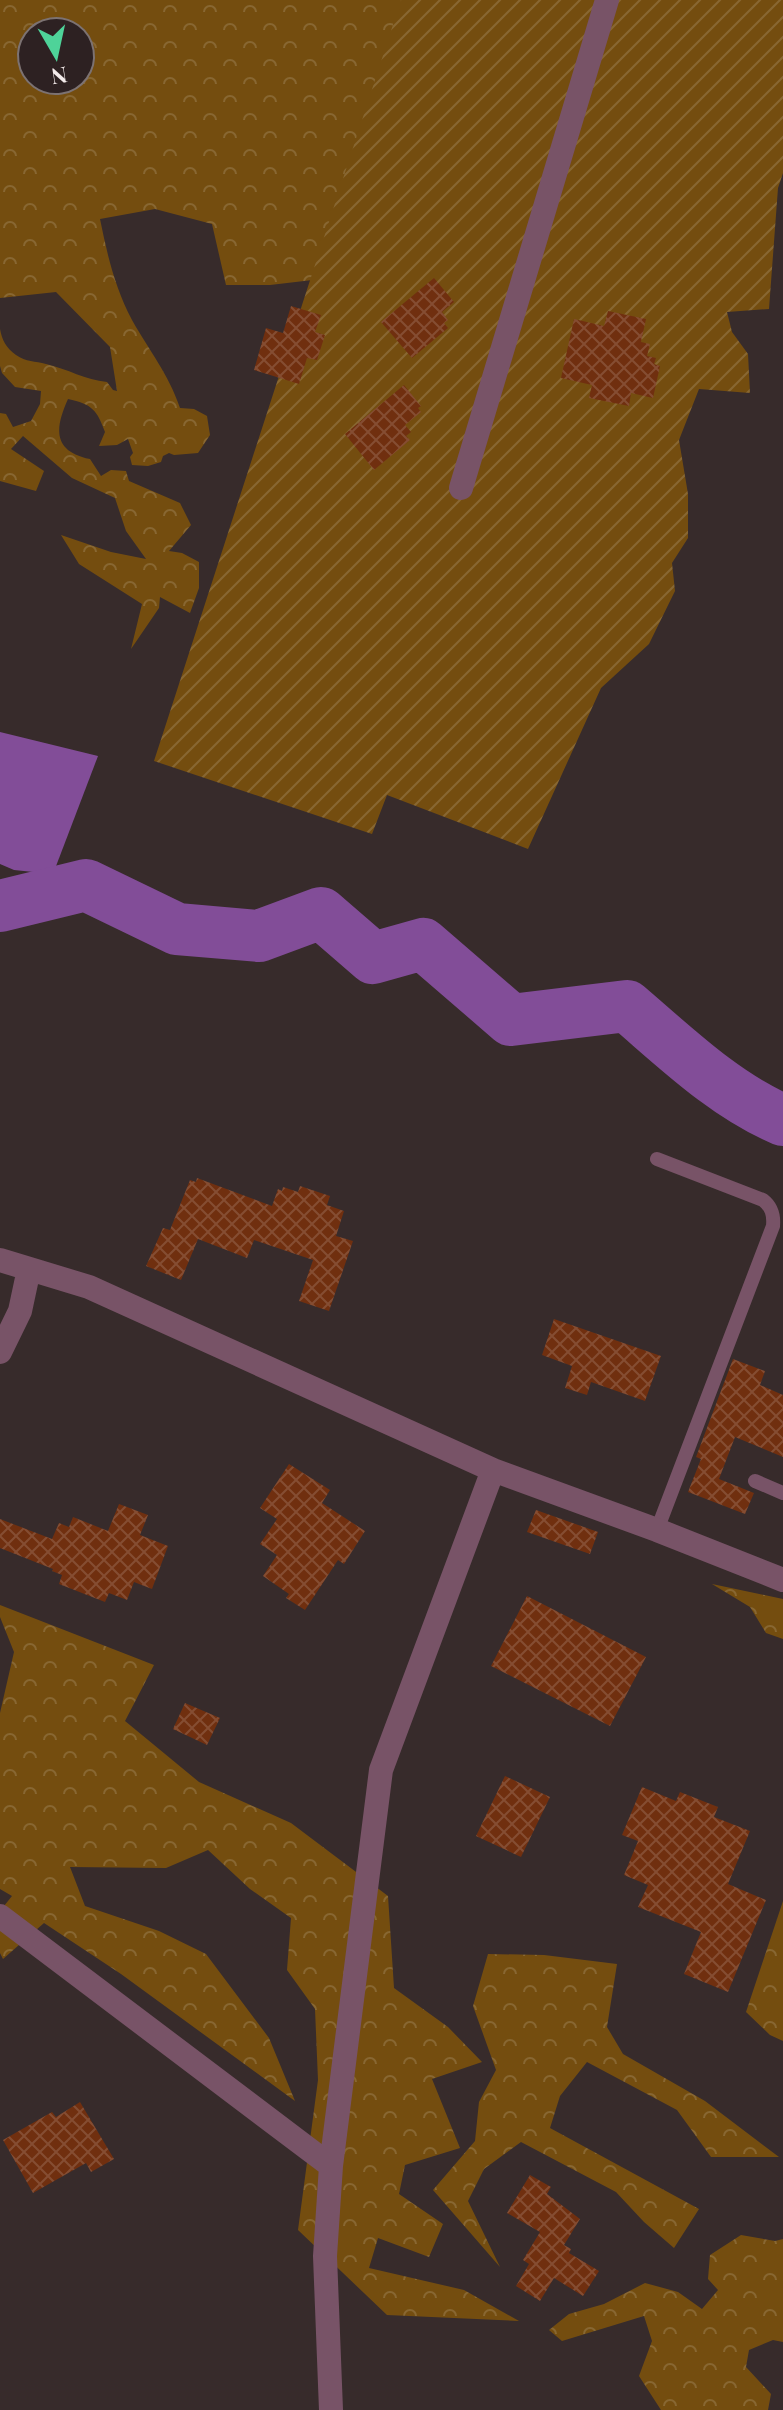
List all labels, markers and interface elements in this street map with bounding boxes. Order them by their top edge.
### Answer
north arrow [16,16,96,96]
text: N [49,61,69,93]

